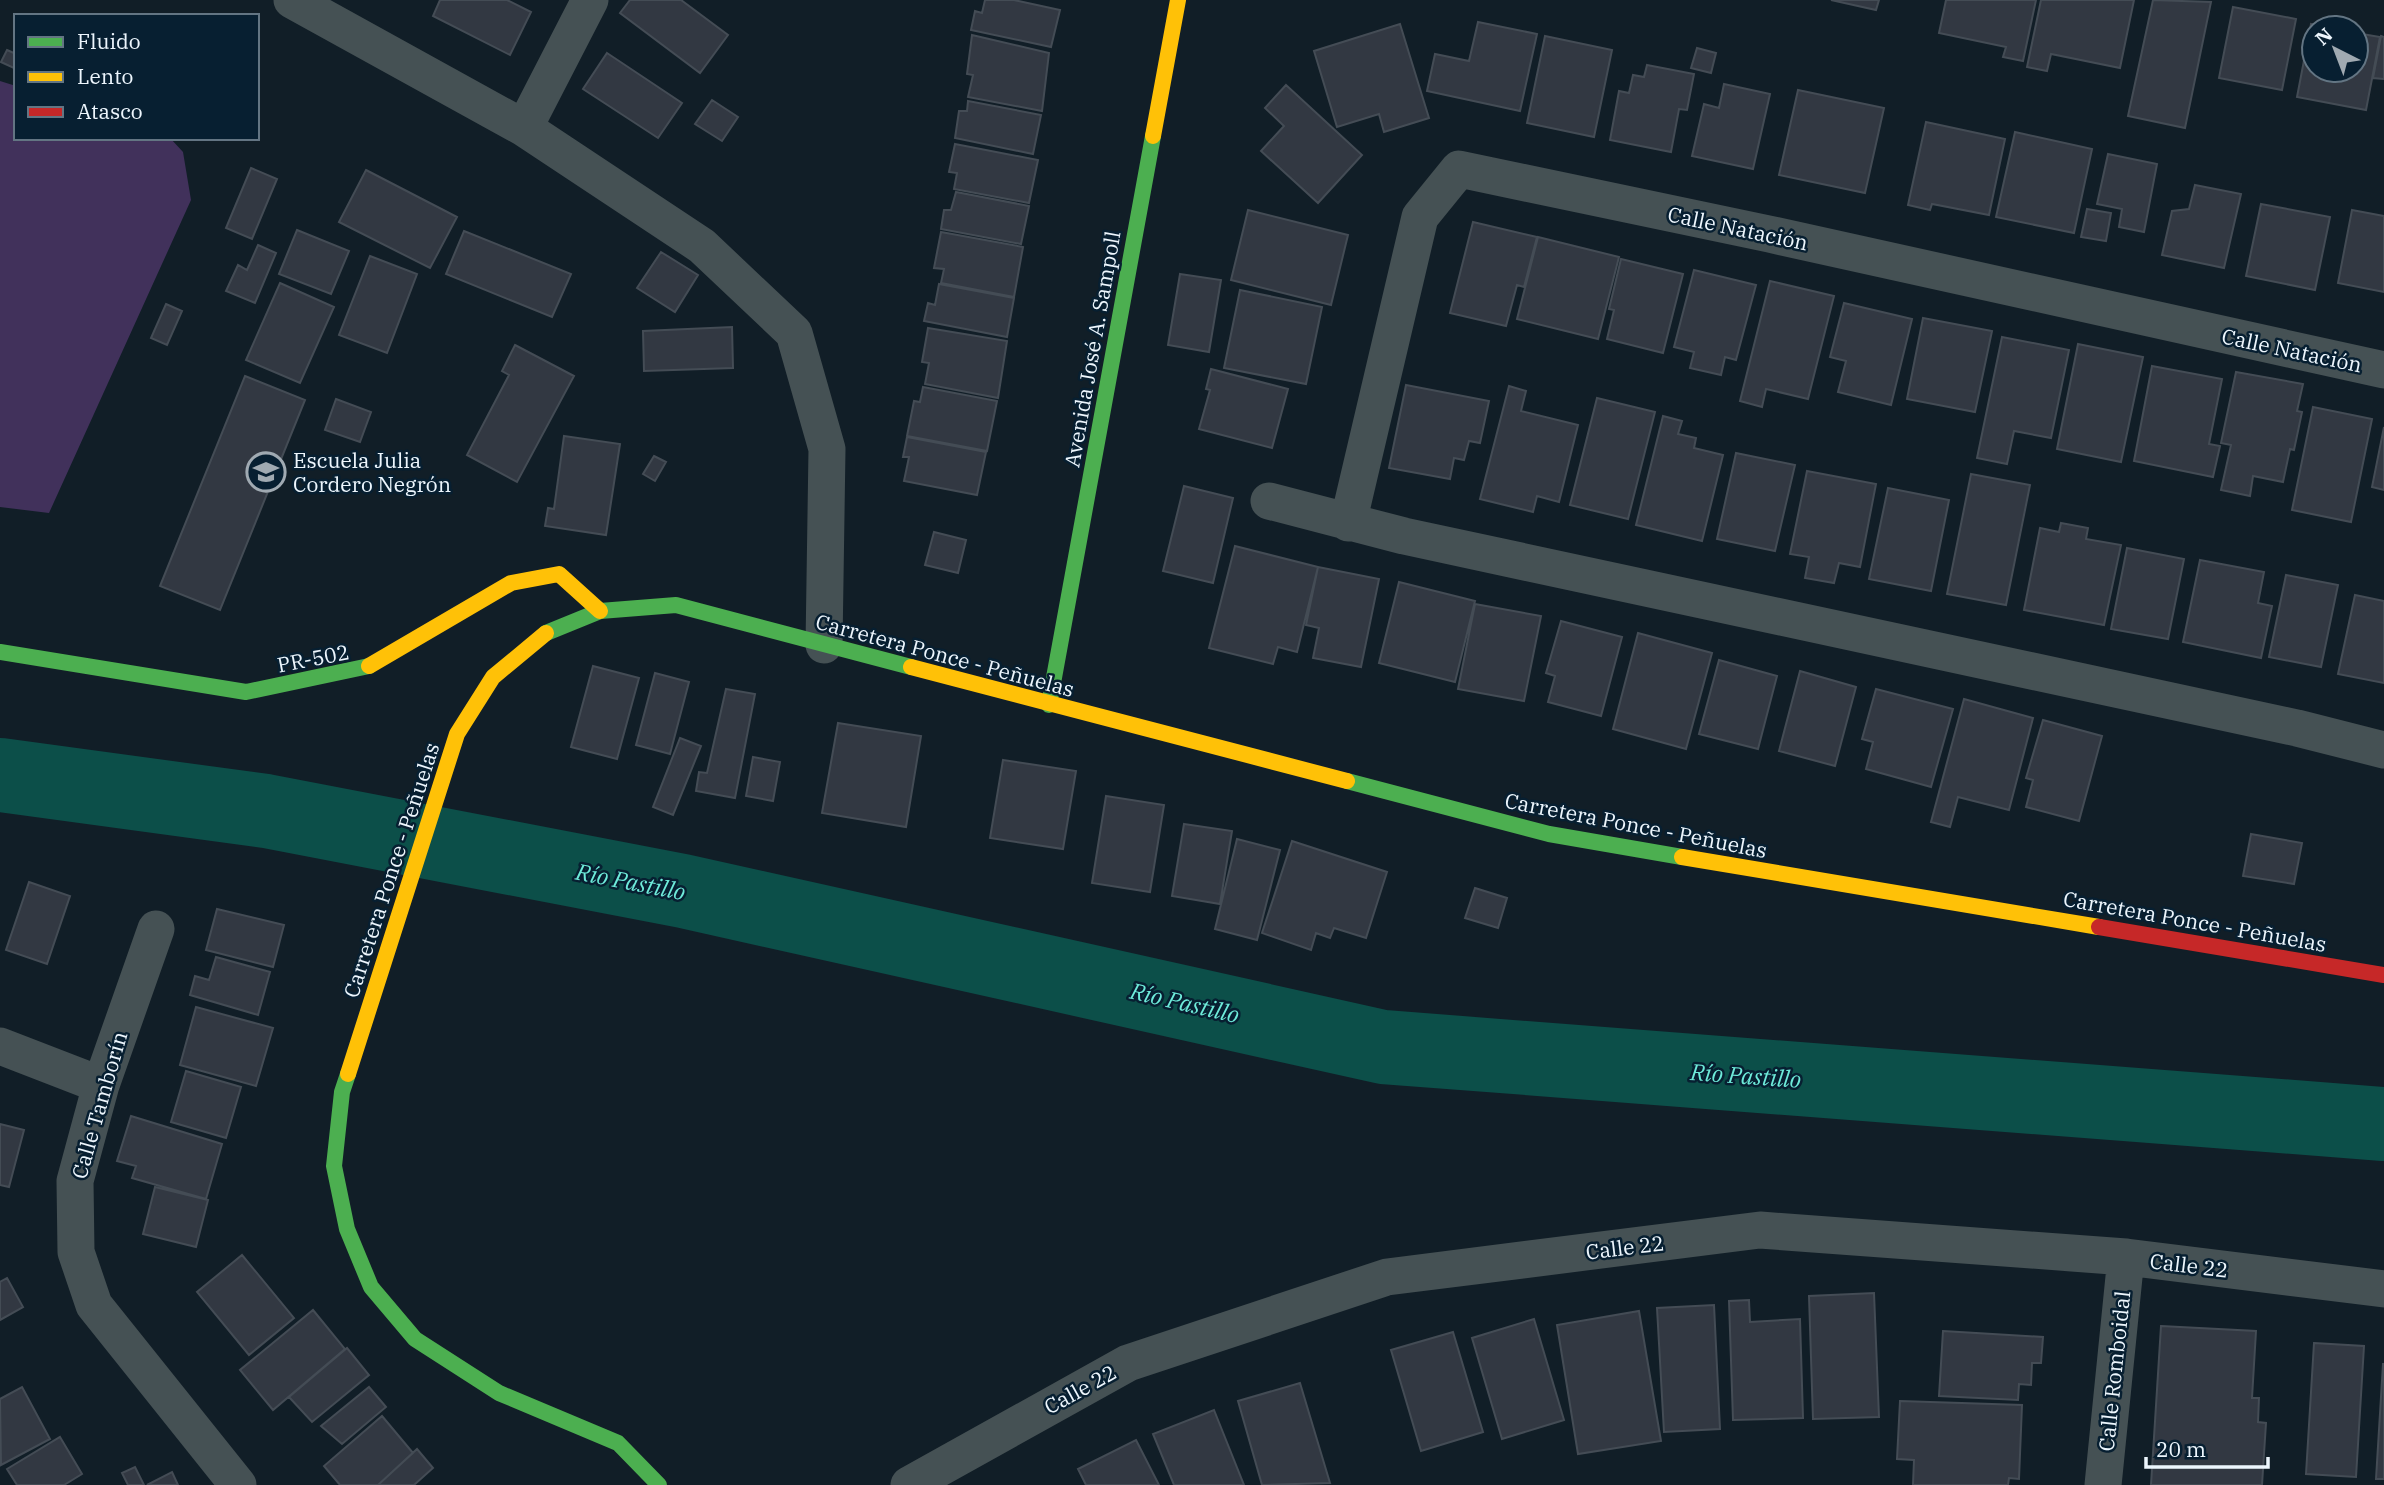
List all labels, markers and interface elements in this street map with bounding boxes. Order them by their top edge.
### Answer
legend [14,14,259,140]
north arrow [2300,14,2370,84]
text: N [2310,22,2337,50]
text: Fluido [77,27,141,55]
text: Lento [77,62,133,90]
text: Atasco [77,97,143,125]
street label: Calle Natación [1665,199,1811,257]
street label: Avenida José A. Sampoll [1057,229,1127,469]
street label: Calle Natación [2219,321,2365,379]
place label: Escuela Julia Cordero Negrón [293,446,451,498]
school or university icon: Escuela Julia Cordero Negrón [245,451,287,493]
street label: Carretera Ponce - Peñuelas [813,607,1077,703]
street label: PR-502 [275,637,351,679]
street label: Carretera Ponce - Peñuelas [336,739,446,1001]
street label: Carretera Ponce - Peñuelas [1502,786,1770,864]
water label: Río Pastillo [573,856,688,906]
street label: Carretera Ponce - Peñuelas [2061,884,2329,958]
water label: Río Pastillo [1127,975,1242,1029]
street label: Calle Tamborín [65,1028,133,1182]
water label: Río Pastillo [1689,1056,1802,1094]
street label: Calle 22 [1584,1228,1666,1266]
street label: Calle 22 [2148,1246,2230,1284]
street label: Calle Romboidal [2092,1289,2136,1453]
street label: Calle 22 [1039,1358,1121,1420]
scale bar [2146,1426,2268,1470]
text: 20 m [2156,1435,2206,1463]

